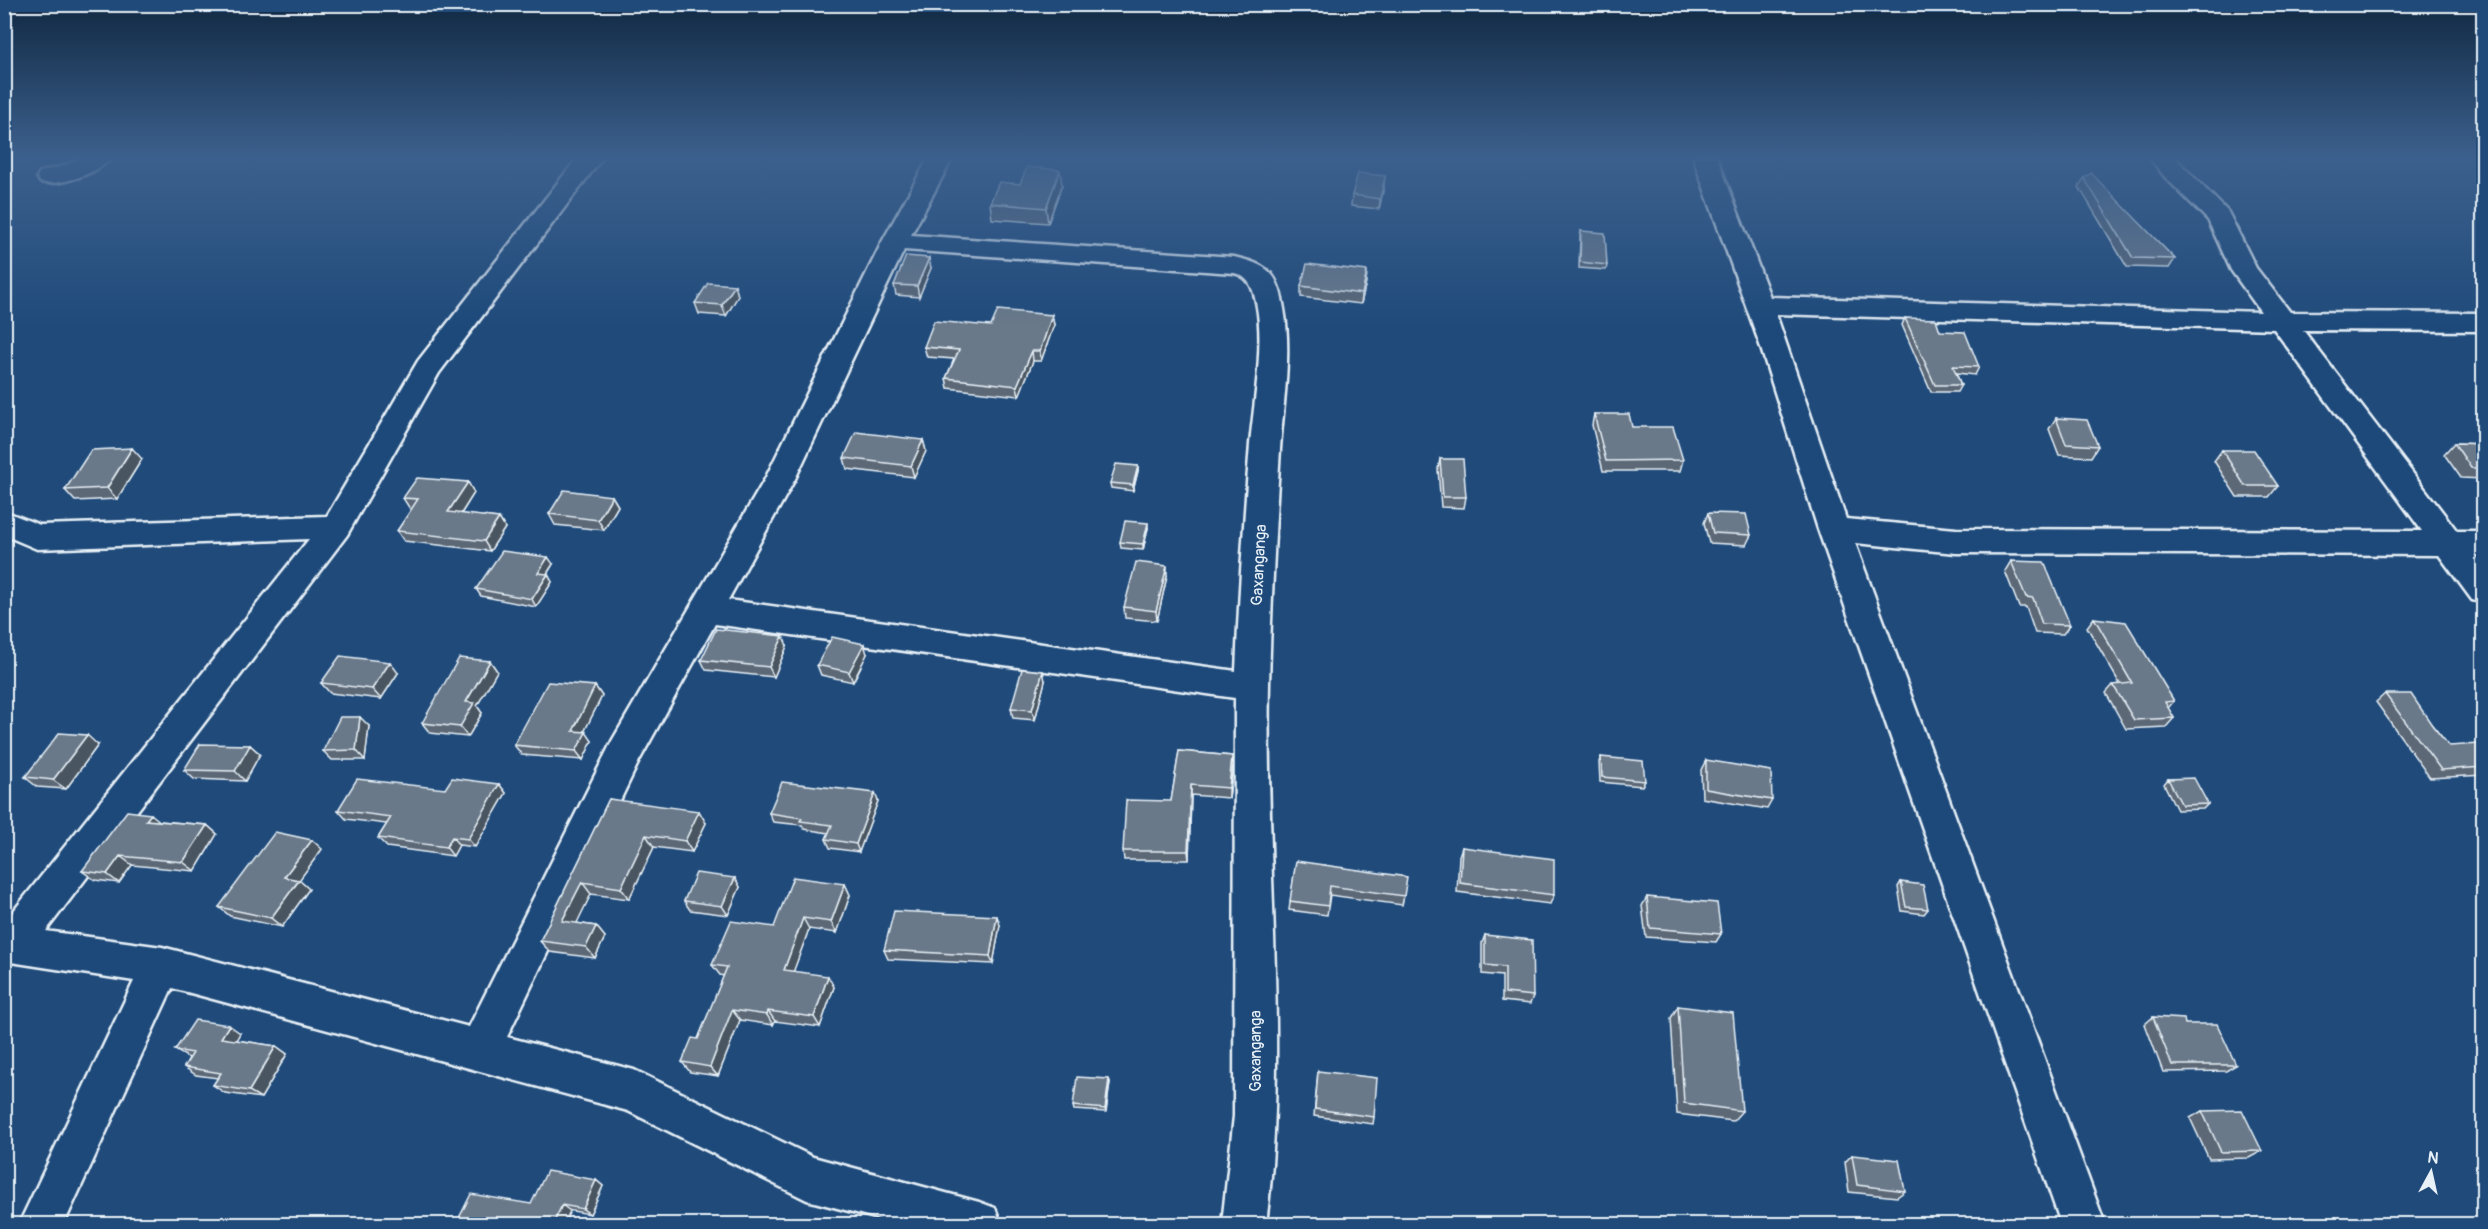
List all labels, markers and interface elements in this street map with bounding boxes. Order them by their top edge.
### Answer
street label: Gaxanganga [1247,524,1271,606]
street label: Gaxanganga [1246,1010,1266,1092]
north arrow [2401,1142,2461,1202]
text: N [2426,1147,2440,1169]

